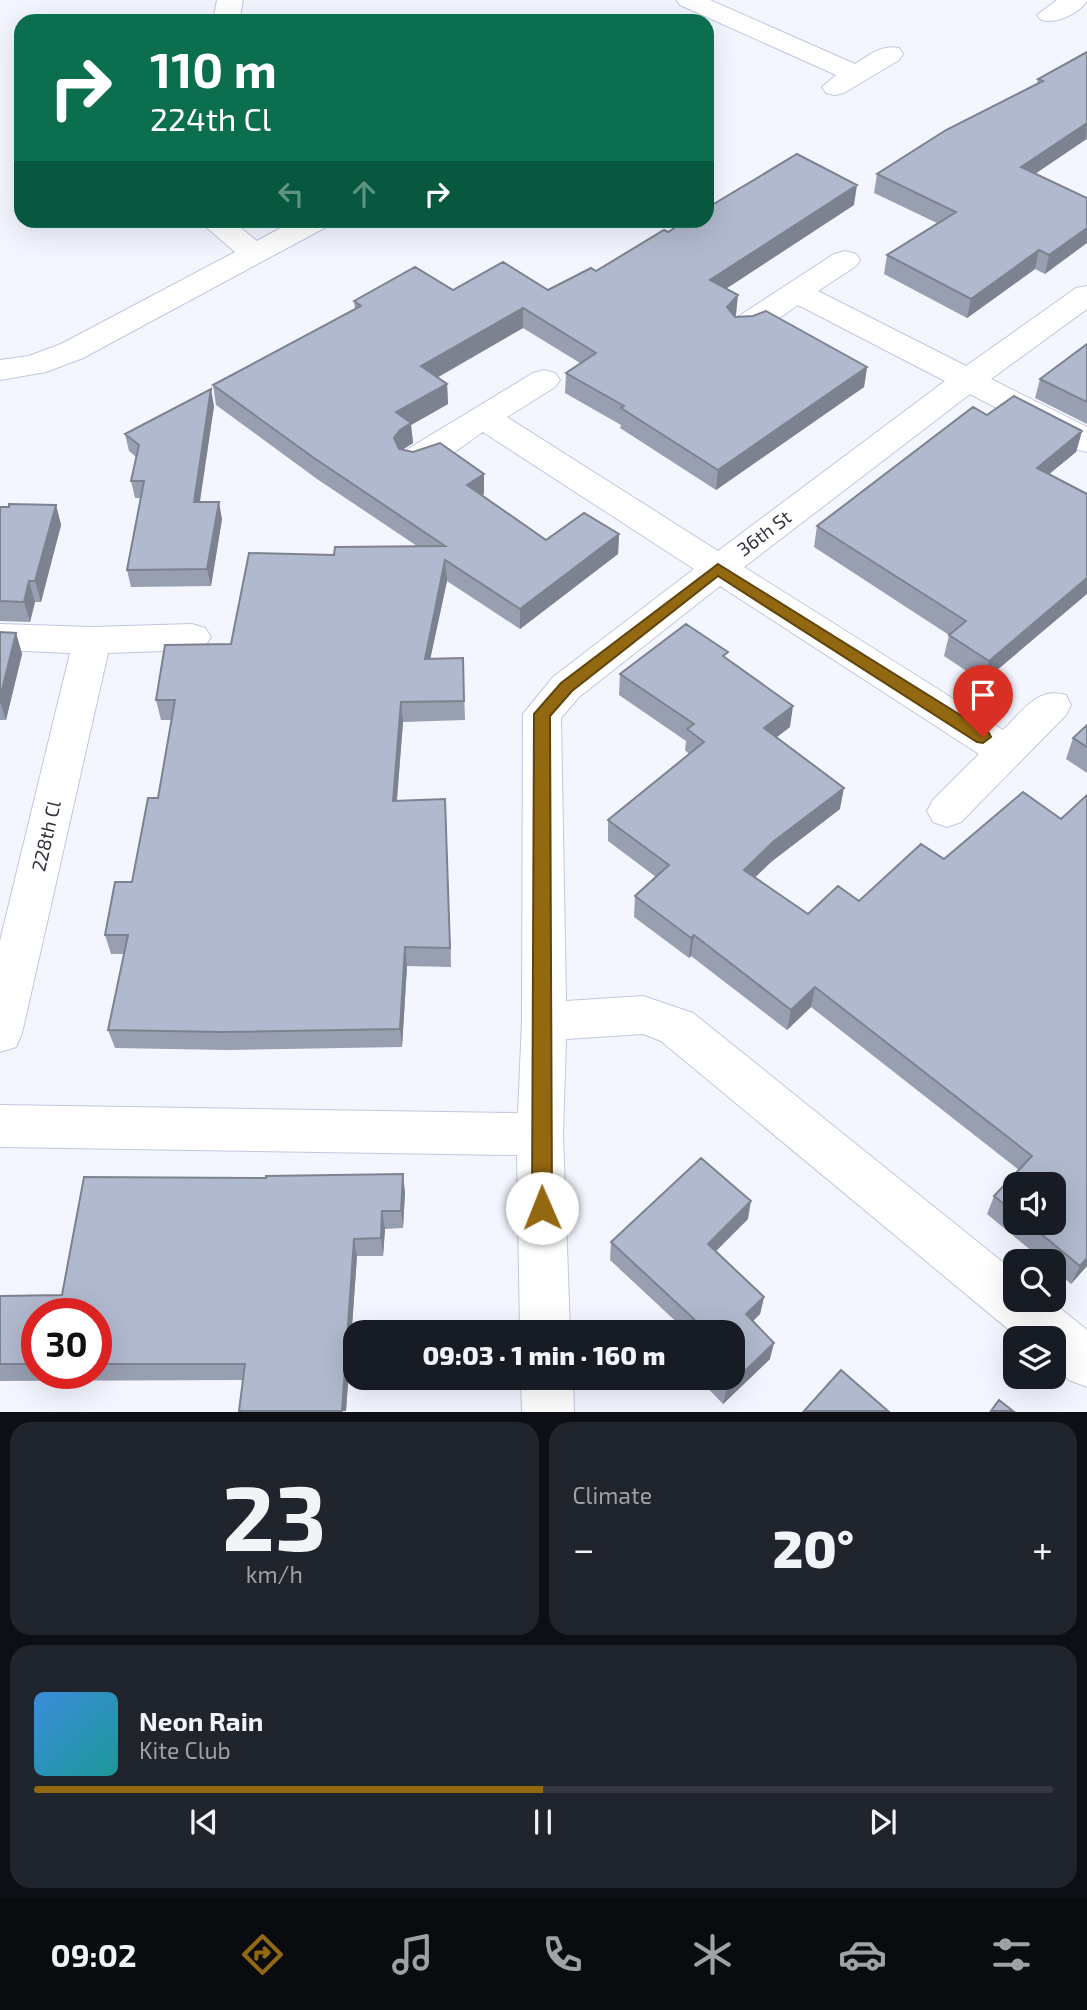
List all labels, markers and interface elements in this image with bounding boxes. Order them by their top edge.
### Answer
text: 110 m [150,39,277,98]
icon: right [35,42,126,133]
text: 224th Cl [150,99,271,137]
icon: left [272,175,310,213]
icon: ahead [345,175,383,213]
icon: right [418,175,456,213]
street label: 36th St [732,505,795,560]
pin [953,665,1013,737]
icon: arrive [964,676,1002,714]
street label: 228th Cl [26,798,65,873]
position arrow [505,1171,579,1245]
map controls [1003,1172,1066,1389]
button: sound [1003,1172,1066,1235]
button: search [1003,1249,1066,1312]
speed limit sign: 30 [21,1298,112,1389]
button: layers [1003,1326,1066,1389]
text: 09:03 · 1 min · 160 m [423,1339,665,1370]
text: 23 [222,1460,326,1569]
text: Climate [573,1481,652,1509]
text: 20° [773,1516,854,1578]
text: − [573,1525,595,1571]
text: + [1032,1525,1053,1571]
text: km/h [246,1560,303,1588]
text: Neon Rain [139,1705,263,1736]
text: Kite Club [139,1736,231,1764]
icon: previous [185,1803,223,1841]
icon: pause [524,1803,562,1841]
icon: next [864,1803,902,1841]
icon: directions [238,1930,287,1979]
icon: music [388,1930,437,1979]
icon: phone [538,1930,587,1979]
icon: climate [688,1930,737,1979]
icon: car [838,1930,887,1979]
icon: filters [987,1930,1036,1979]
text: 09:02 [50,1935,137,1973]

